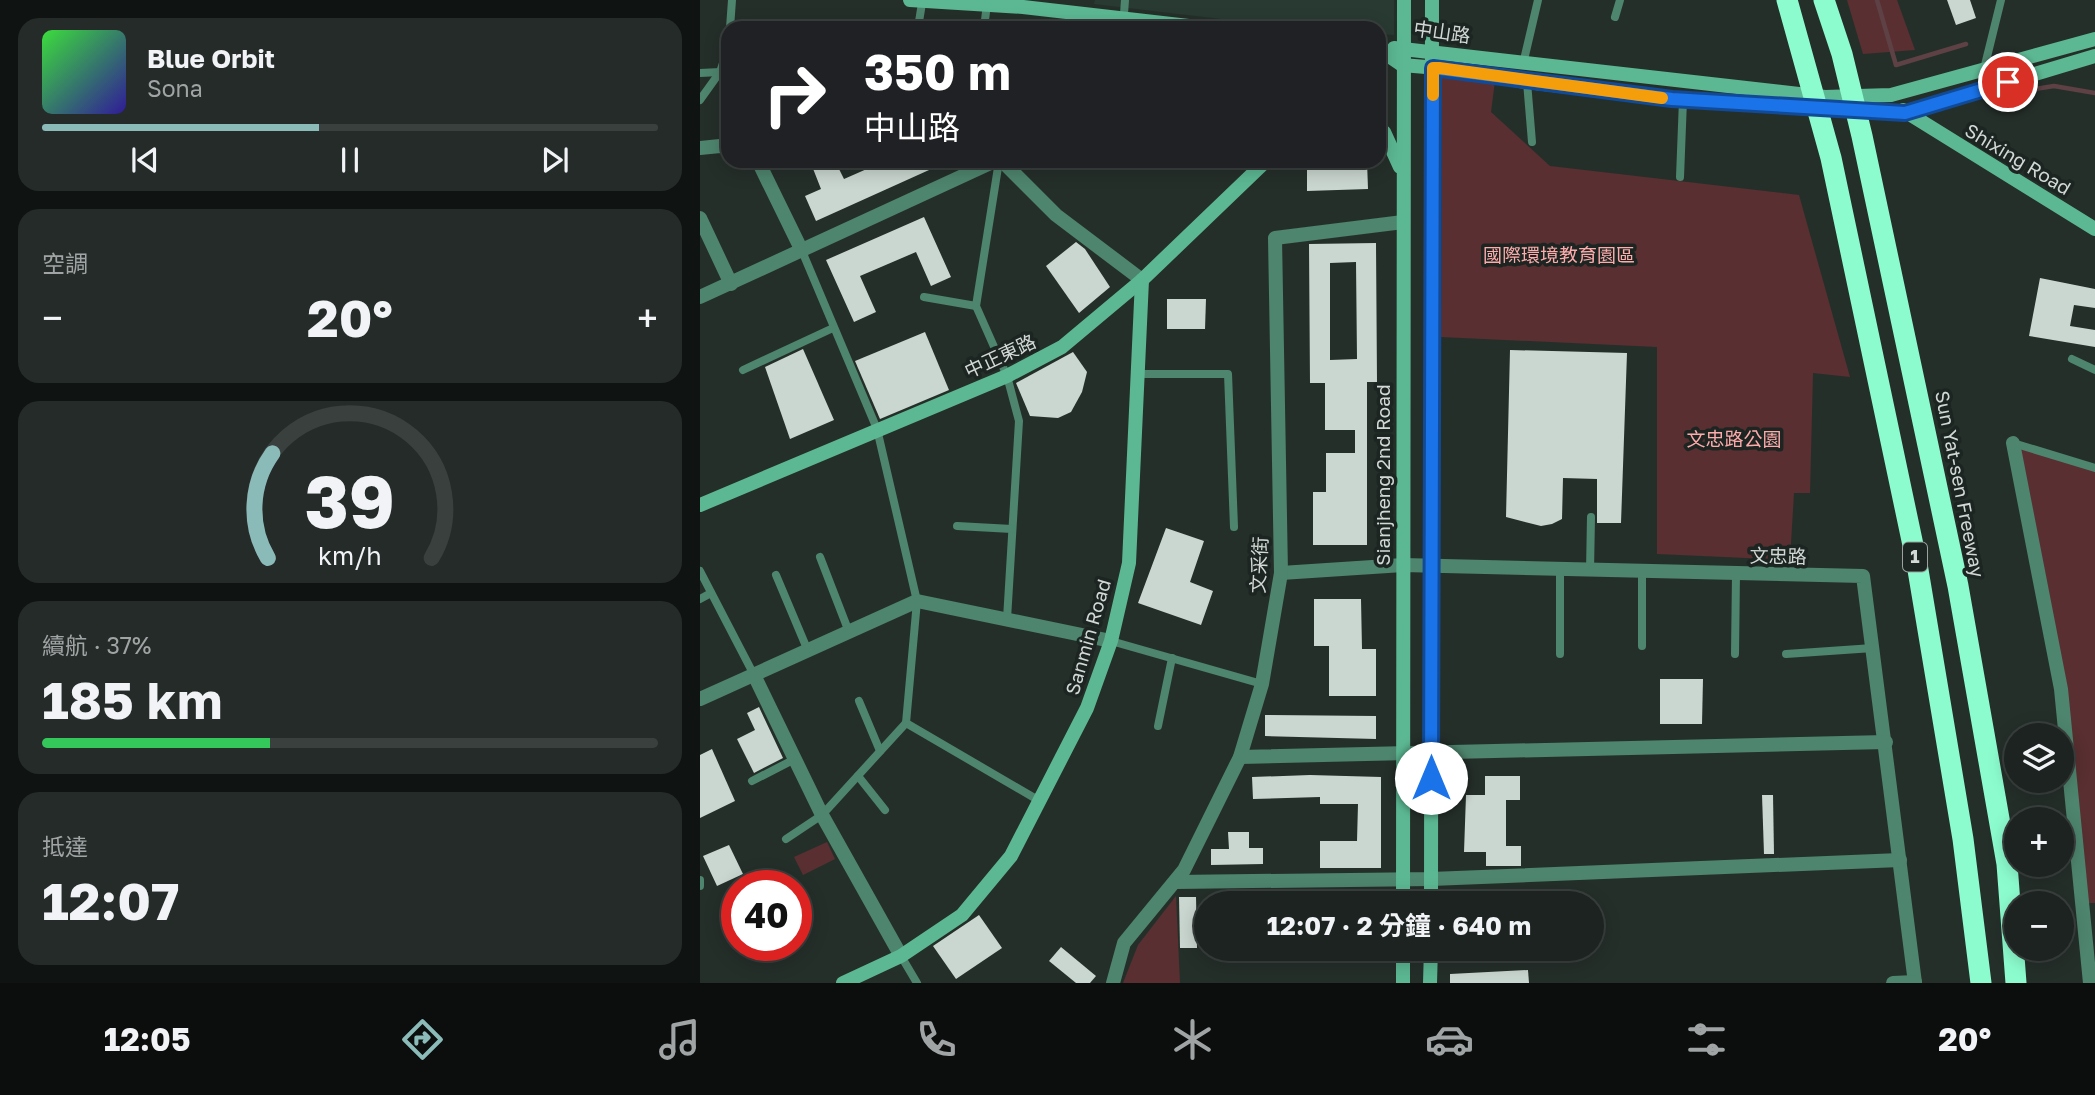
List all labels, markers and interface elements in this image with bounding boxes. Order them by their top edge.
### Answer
street label: 中山路 [1412,16,1472,47]
text: 350 m [864,42,1011,101]
text: Blue Orbit [147,43,275,74]
icon: right [749,49,840,140]
pin [1978,52,2038,112]
icon: arrive [1989,63,2027,101]
text: Sona [147,74,203,102]
text: 中山路 [864,108,960,146]
street label: Shixing Road [1961,118,2075,199]
icon: previous [126,141,164,179]
icon: pause [331,141,369,179]
icon: next [536,141,574,179]
park label: 國際環境教育園區 [1483,243,1635,266]
text: 空調 [42,249,88,277]
text: 20° [307,286,393,348]
text: − [42,295,63,340]
text: + [637,295,658,340]
street label: 中正東路 [960,329,1039,382]
street label: Sianjheng 2nd Road [1371,384,1394,566]
street label: Sun Yat-sen Freeway [1931,389,1990,580]
park label: 文忠路公園 [1686,427,1782,450]
text: 39 [305,457,395,544]
street label: 文采街 [1246,536,1271,594]
text: km/h [318,539,382,570]
road number: 1 [1903,542,1927,572]
street label: 文忠路 [1749,544,1807,567]
street label: Sanmin Road [1060,576,1115,697]
text: 續航 · 37% [42,631,151,659]
text: 185 km [42,668,222,730]
map controls [2004,723,2074,961]
button: layers [2004,723,2074,793]
position arrow [1394,741,1468,815]
button: + [2004,807,2074,877]
text: 抵達 [42,832,88,860]
text: 12:07 [42,869,179,931]
speed limit sign: 40 [721,870,812,961]
button: − [2004,891,2074,961]
text: 12:07 · 2 分鐘 · 640 m [1267,910,1531,941]
icon: directions [398,1015,447,1064]
icon: music [655,1015,704,1064]
icon: phone [912,1015,961,1064]
icon: climate [1168,1015,1217,1064]
icon: car [1425,1015,1474,1064]
icon: filters [1682,1015,1731,1064]
text: 12:05 [104,1020,190,1058]
text: 20° [1938,1020,1991,1058]

